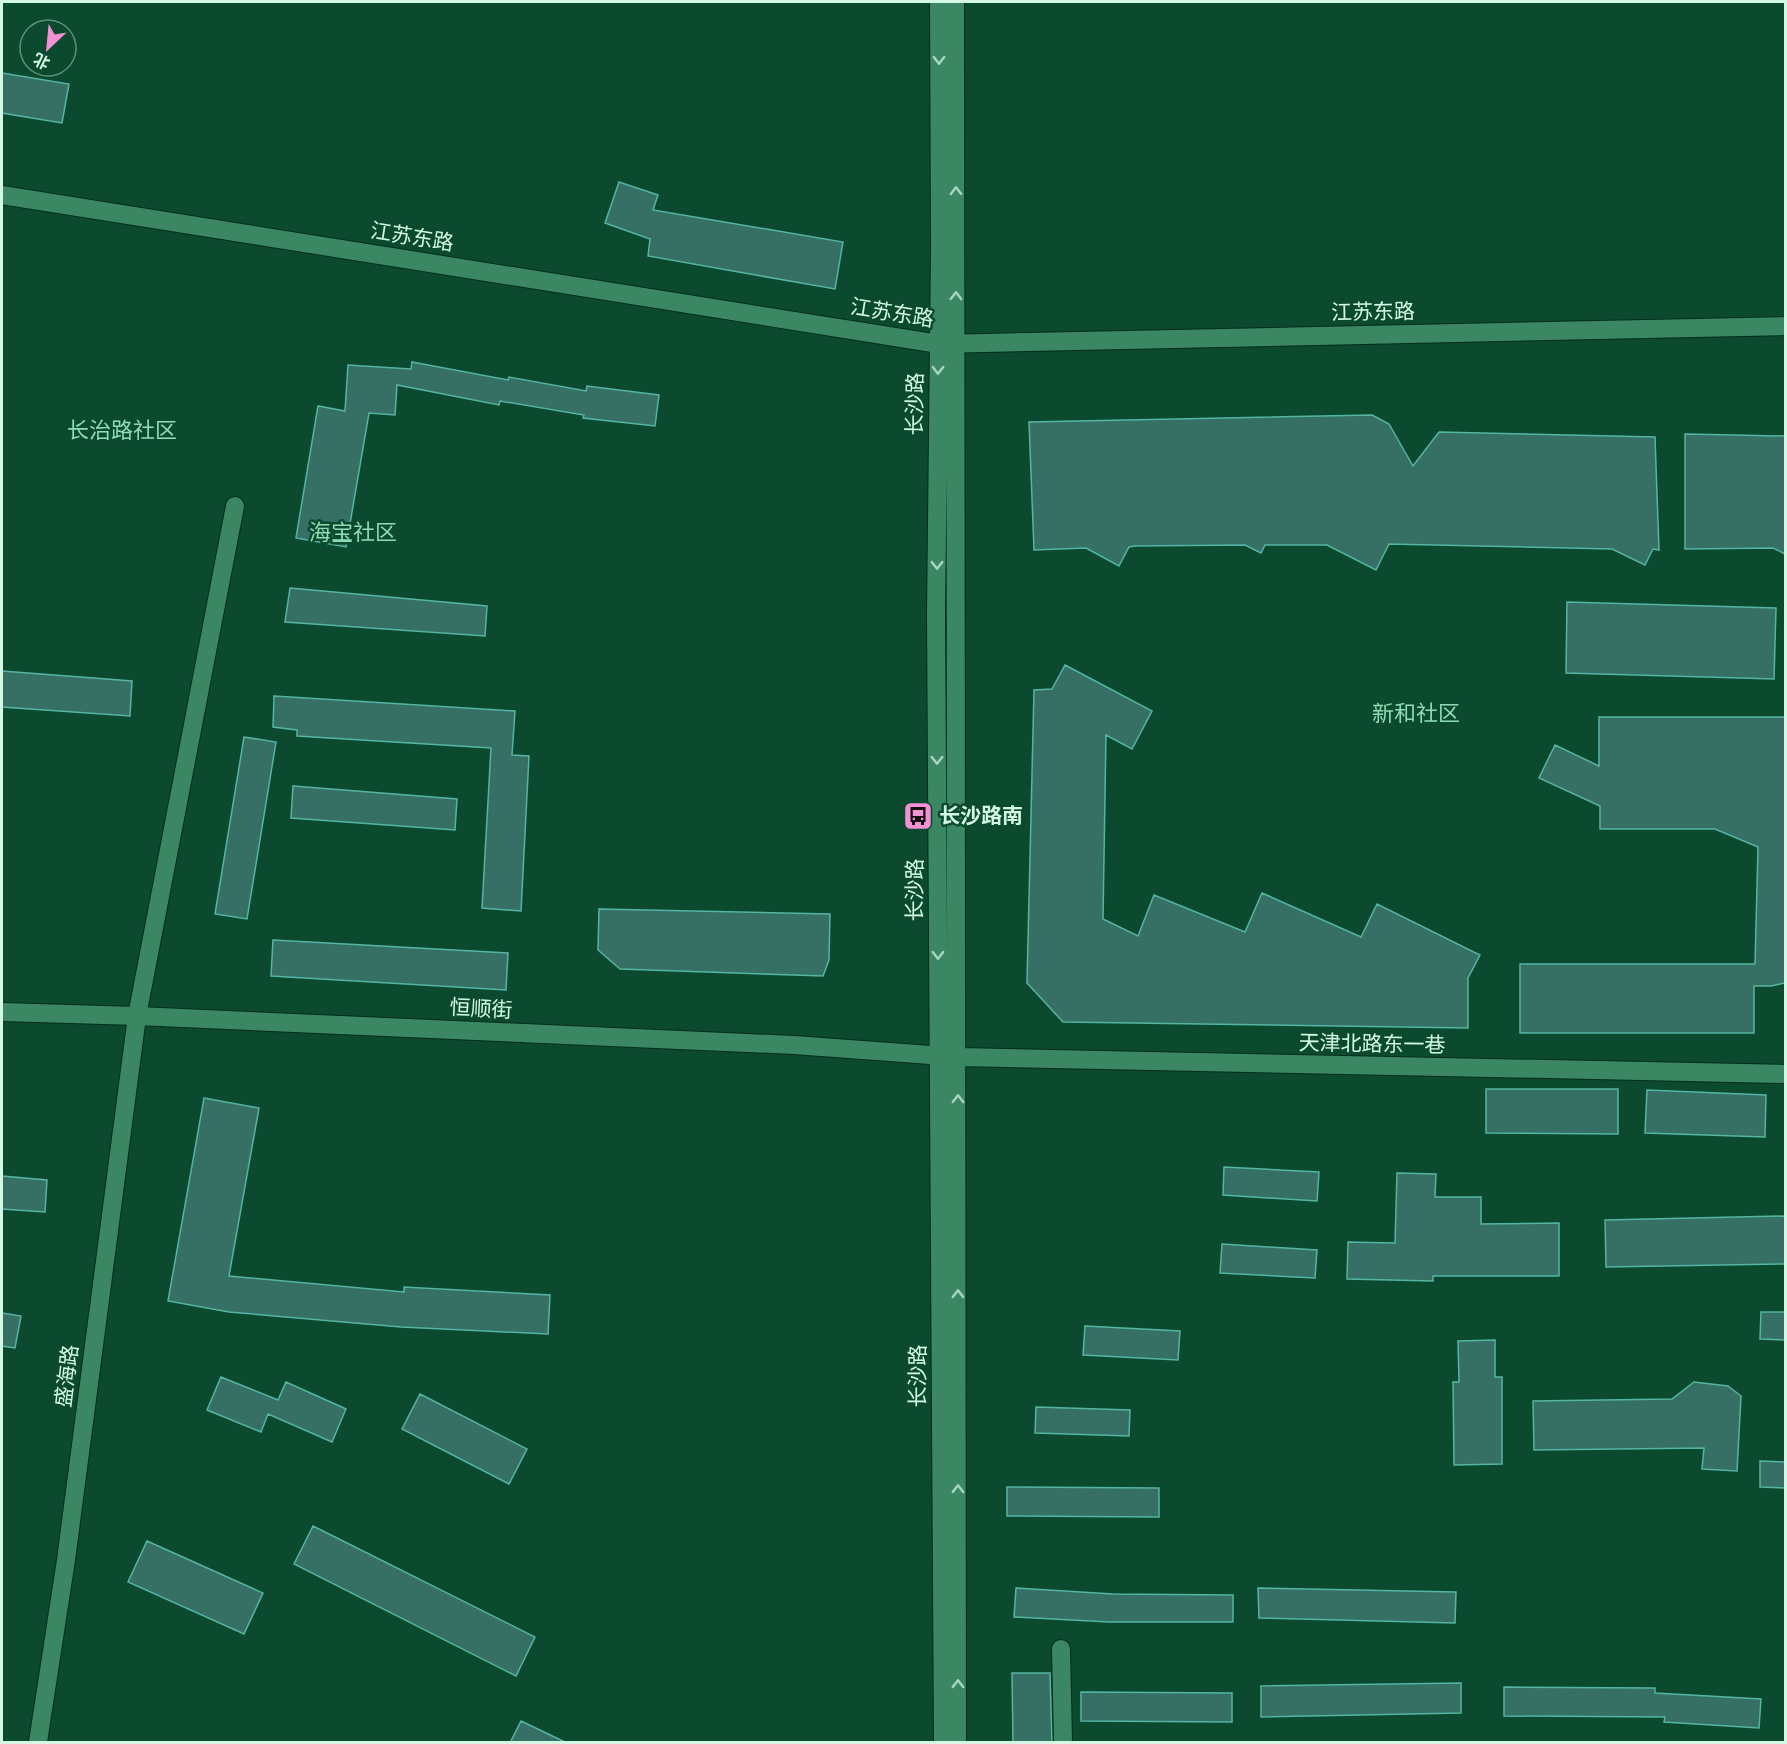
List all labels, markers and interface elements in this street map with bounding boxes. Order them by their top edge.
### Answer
north arrow [18,18,78,78]
text: 北 [30,49,53,73]
one-way arrow [933,55,945,64]
one-way arrow [950,186,962,195]
street label: 江苏东路 [369,219,455,255]
one-way arrow [950,292,962,301]
street label: 江苏东路 [849,295,935,331]
street label: 江苏东路 [1331,299,1415,325]
one-way arrow [932,366,944,375]
street label: 长沙路 [902,372,928,436]
district label: 长治路社区 [67,418,177,443]
district label: 海宝社区 [309,520,397,545]
one-way arrow [930,561,943,570]
district label: 新和社区 [1372,701,1460,726]
one-way arrow [931,756,943,765]
bus stop icon: 长沙路南 [902,800,934,832]
place label: 长沙路南 [939,804,1023,828]
street label: 长沙路 [903,859,927,922]
one-way arrow [932,951,944,960]
street label: 恒顺街 [449,995,513,1023]
street label: 天津北路东一巷 [1298,1031,1446,1057]
one-way arrow [952,1095,964,1104]
one-way arrow [952,1290,964,1299]
street label: 盛海路 [51,1343,83,1409]
street label: 长沙路 [906,1345,930,1408]
one-way arrow [952,1485,964,1494]
one-way arrow [952,1680,964,1689]

